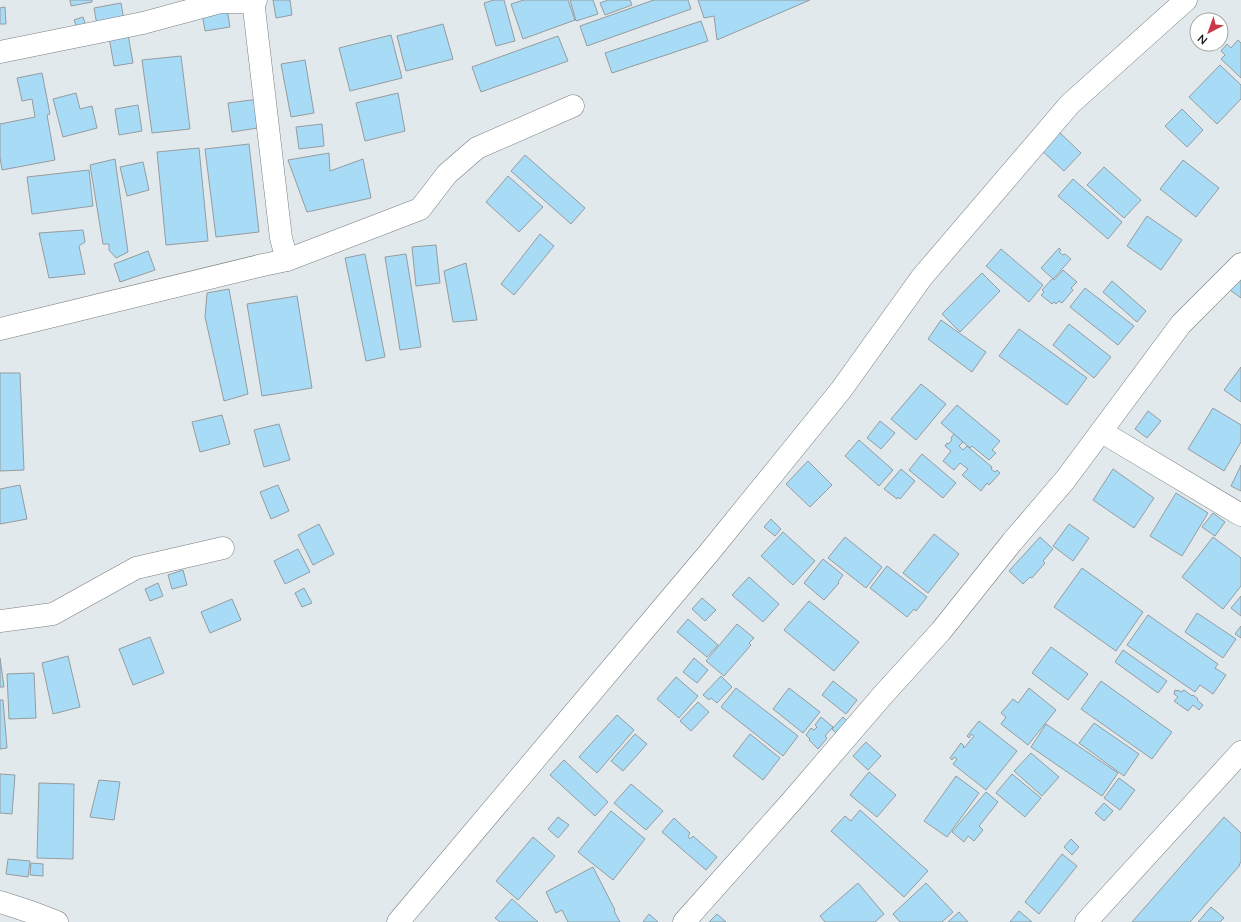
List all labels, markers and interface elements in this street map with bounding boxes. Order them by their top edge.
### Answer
north arrow [1189,12,1229,52]
text: N [1195,32,1210,48]

